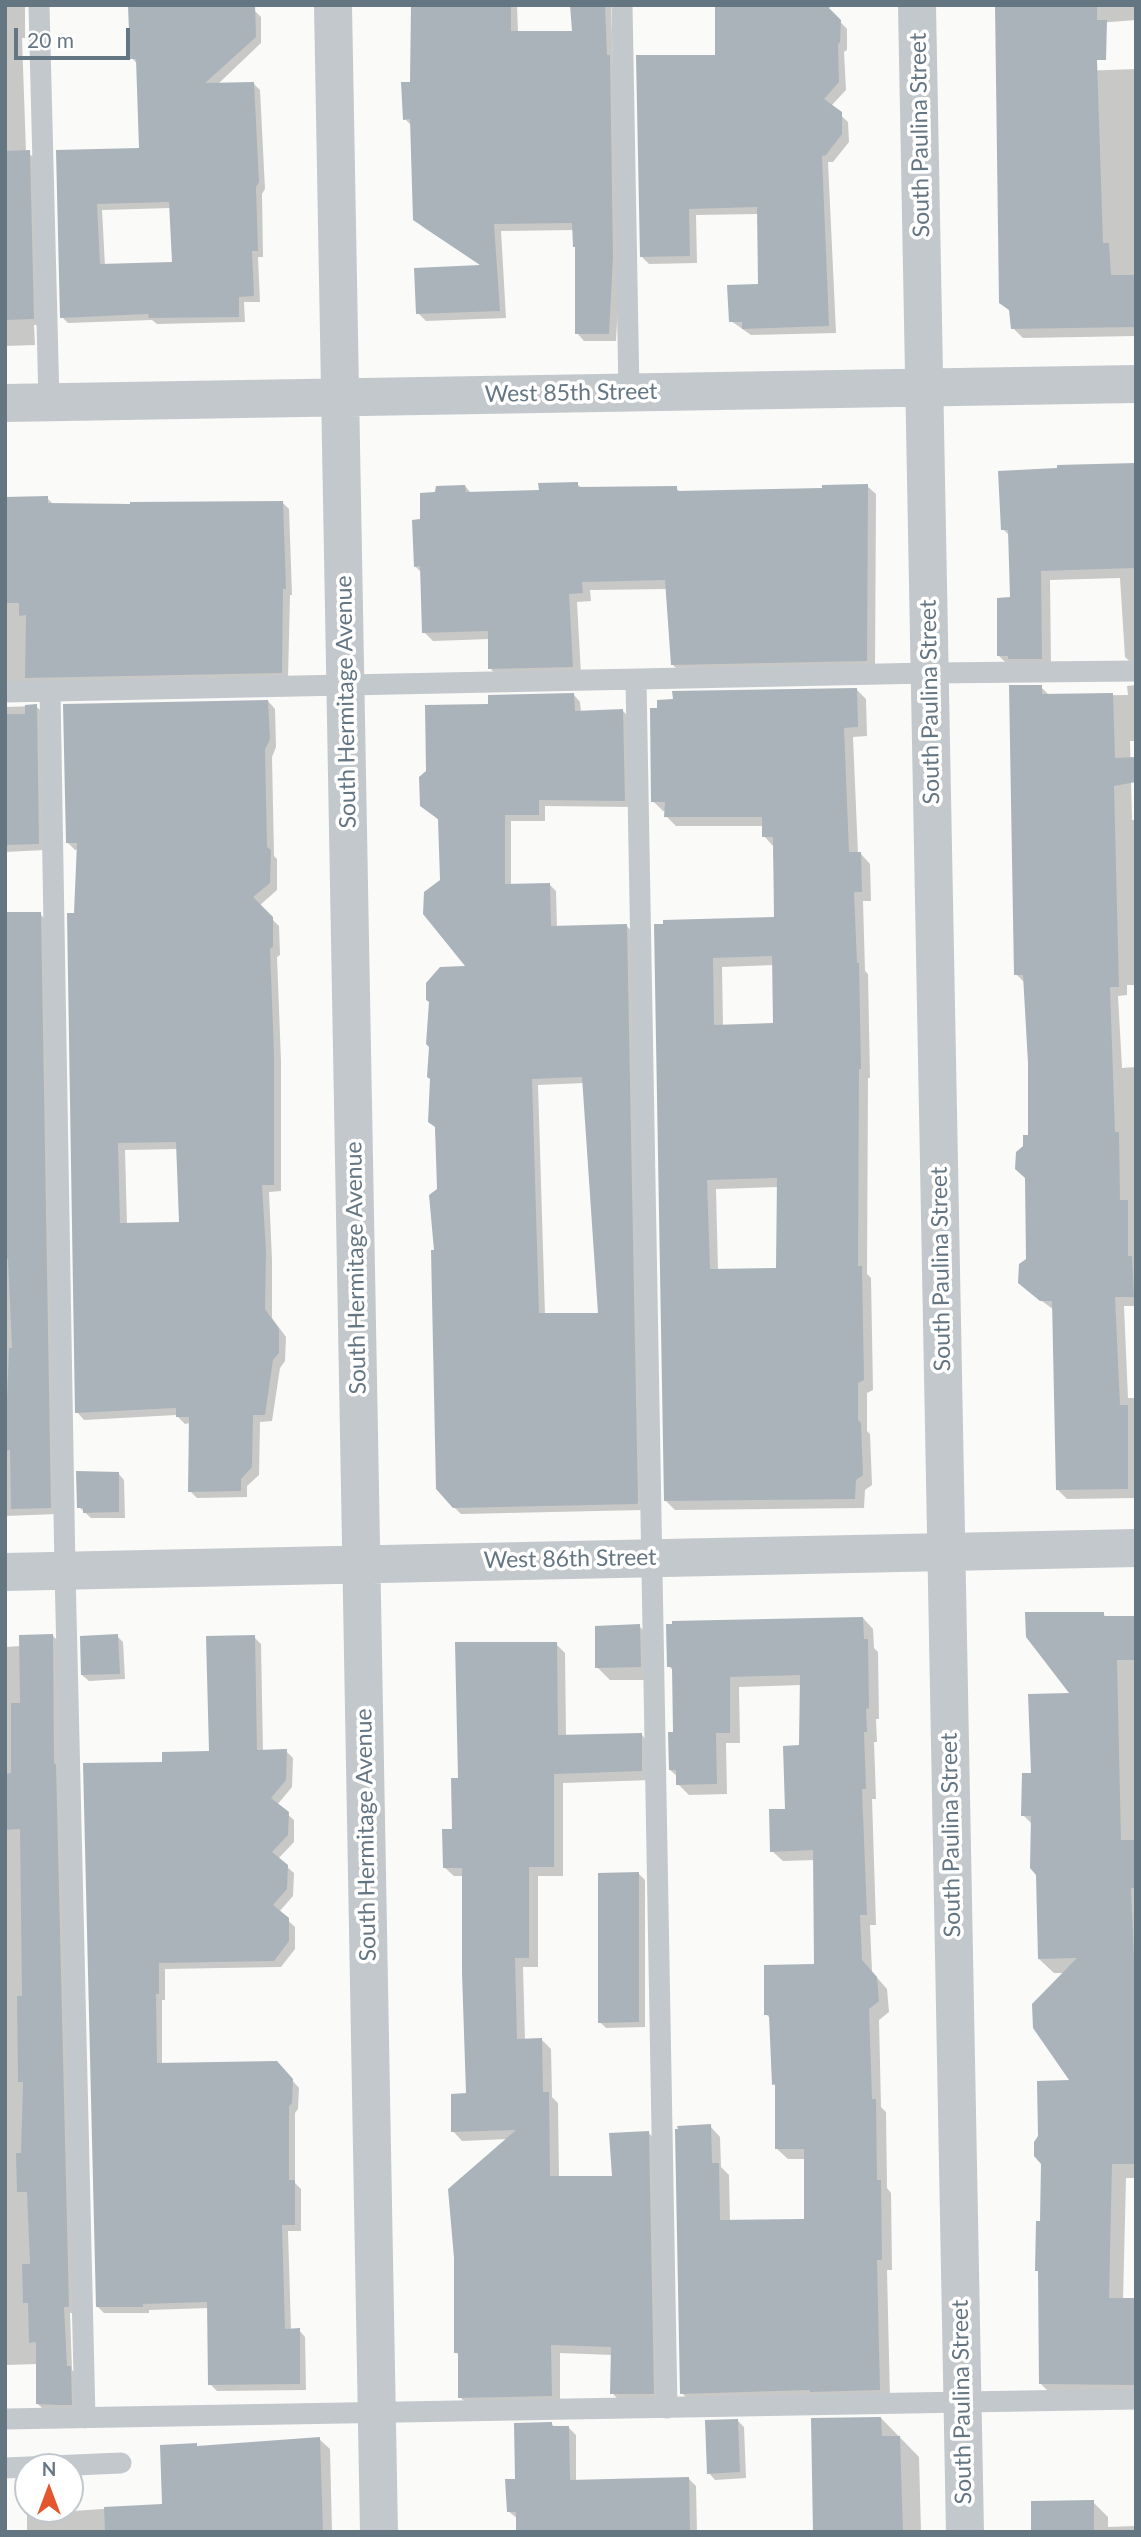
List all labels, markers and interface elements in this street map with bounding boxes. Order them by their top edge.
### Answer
scale bar [18,14,133,58]
text: 20 m [27,27,74,52]
street label: South Paulina Street [904,32,936,238]
street label: West 85th Street [484,378,658,408]
street label: South Hermitage Avenue [330,575,362,829]
street label: South Paulina Street [914,599,946,805]
street label: South Hermitage Avenue [340,1141,372,1395]
street label: South Paulina Street [925,1166,957,1372]
street label: West 86th Street [483,1544,657,1574]
street label: South Hermitage Avenue [350,1708,382,1962]
street label: South Paulina Street [935,1732,967,1938]
street label: South Paulina Street [946,2299,978,2505]
north arrow [14,2453,84,2523]
text: N [42,2457,56,2480]

